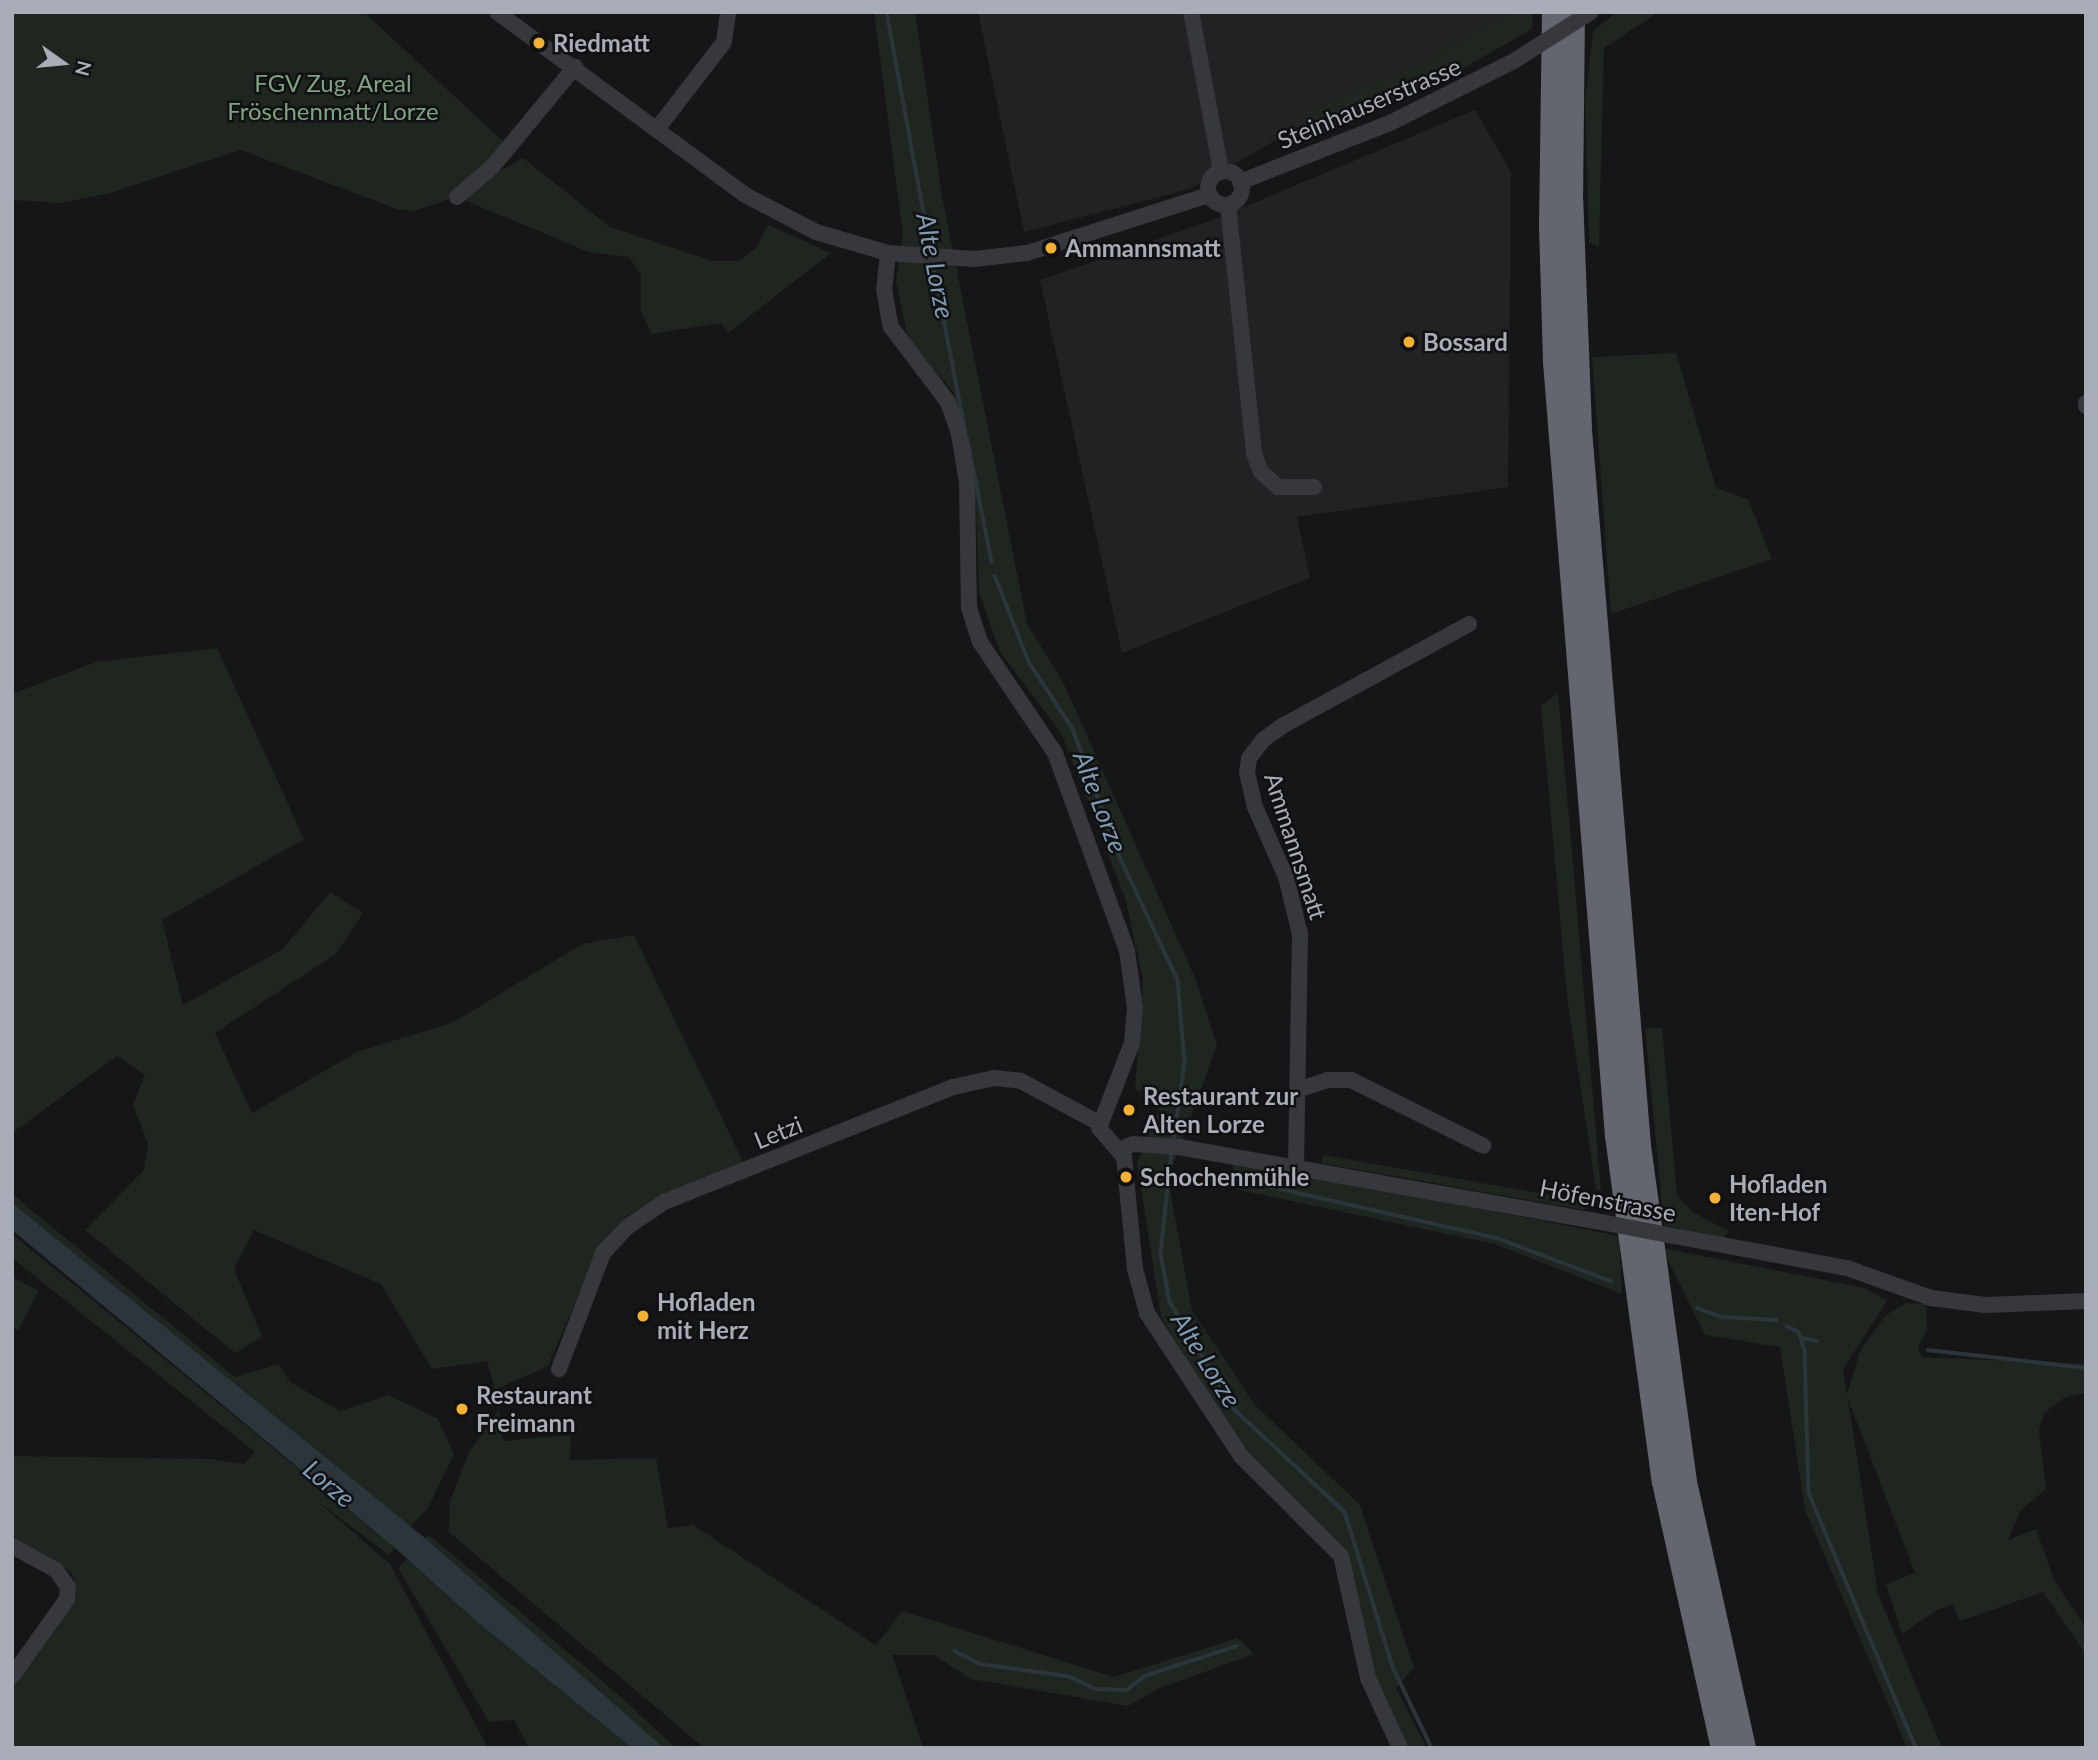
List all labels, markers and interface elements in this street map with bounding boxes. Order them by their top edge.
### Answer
north arrow [28,28,98,98]
place label: Riedmatt [553,29,650,57]
marker: Riedmatt [531,35,547,51]
street label: Steinhauserstrasse [1273,51,1465,155]
text: N [71,59,97,79]
park label: FGV Zug, Areal Fröschenmatt/Lorze [227,69,439,125]
water label: Alte Lorze [910,211,960,321]
place label: Ammannsmatt [1065,234,1221,262]
marker: Ammannsmatt [1043,240,1059,256]
place label: Bossard [1423,328,1508,356]
marker: Bossard [1401,334,1417,350]
water label: Alte Lorze [1066,747,1134,857]
street label: Ammannsmatt [1259,769,1333,923]
place label: Restaurant zur Alten Lorze [1143,1082,1298,1138]
marker: Restaurant zur Alten Lorze [1121,1102,1137,1118]
street label: Letzi [750,1109,806,1155]
place label: Schochenmühle [1140,1163,1309,1191]
marker: Schochenmühle [1118,1169,1134,1185]
place label: Hofladen Iten-Hof [1729,1170,1827,1226]
street label: Höfenstrasse [1537,1173,1679,1227]
marker: Hofladen Iten-Hof [1707,1190,1723,1206]
place label: Hofladen mit Herz [657,1288,755,1344]
water label: Alte Lorze [1164,1306,1248,1414]
marker: Hofladen mit Herz [635,1308,651,1324]
place label: Restaurant Freimann [476,1381,592,1437]
marker: Restaurant Freimann [454,1401,470,1417]
water label: Lorze [297,1454,361,1514]

